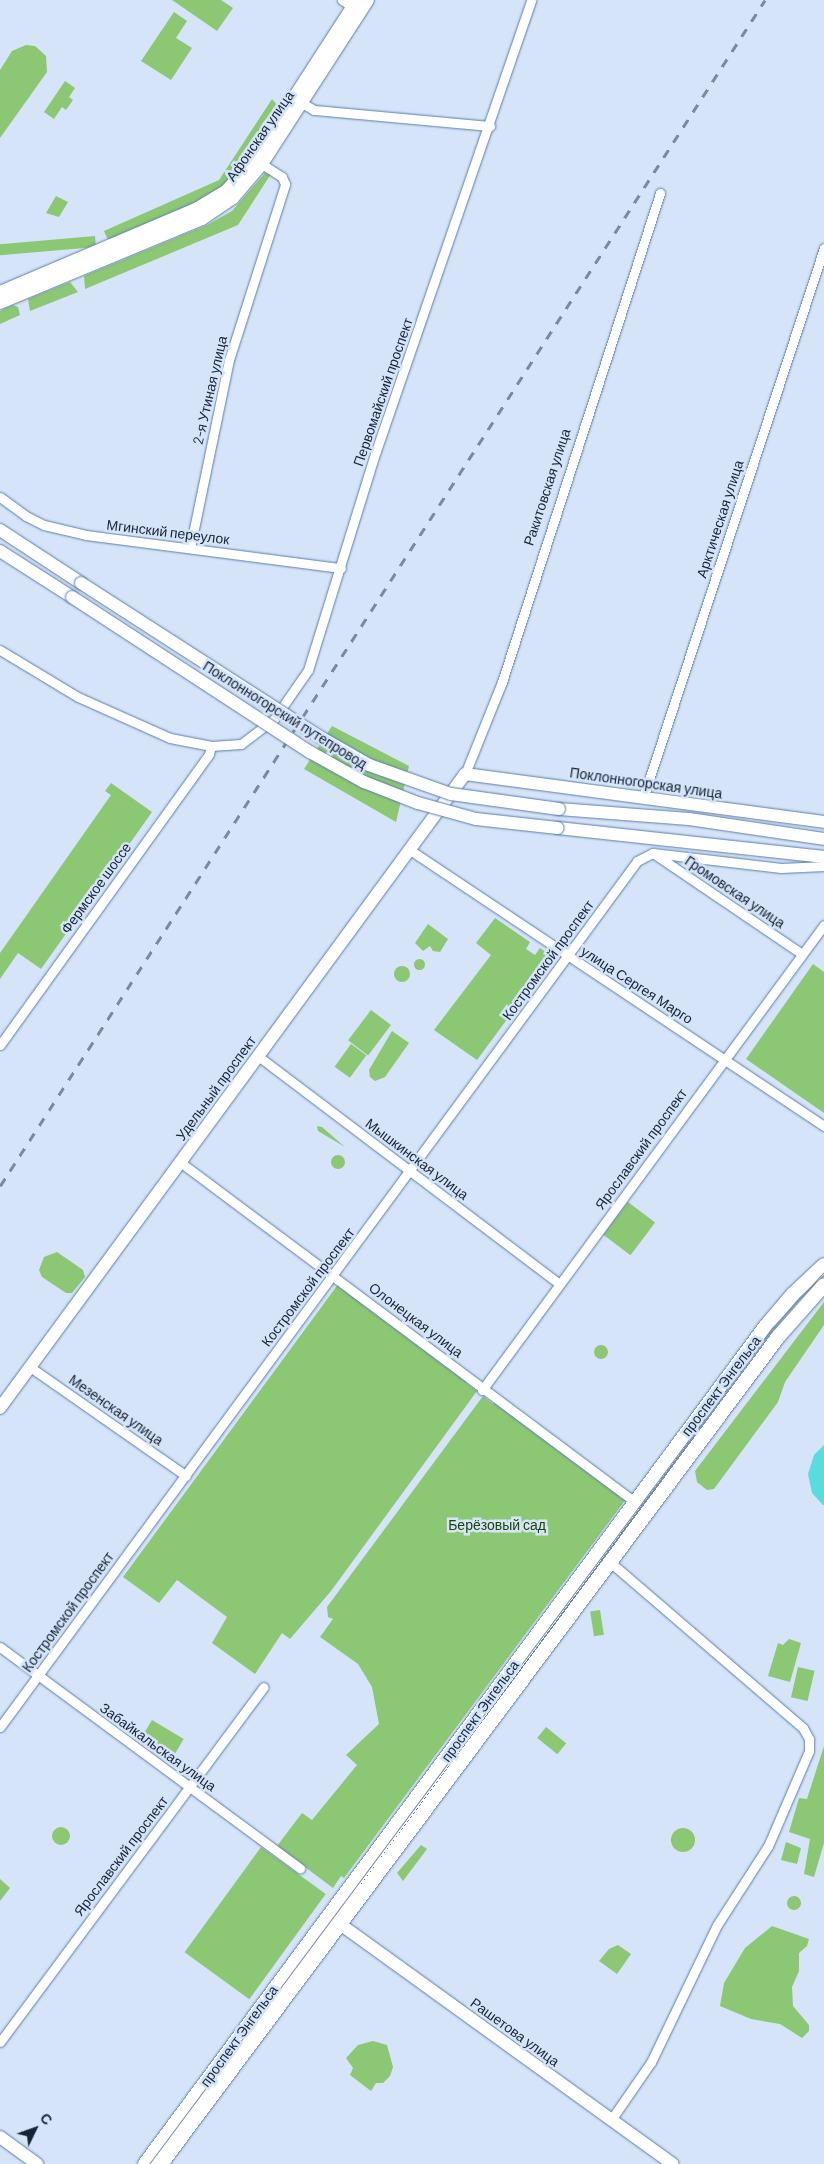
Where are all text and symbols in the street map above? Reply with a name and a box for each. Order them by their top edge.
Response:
street label: Афонская улица [223,88,297,184]
street label: Первомайский проспект [350,316,416,468]
street label: 2-я Утиная улица [189,334,231,446]
street label: Ракитовская улица [520,426,574,548]
street label: Арктическая улица [693,458,747,580]
street label: Мгинский переулок [106,516,230,548]
street label: Поклонногорский путепровод [200,657,370,773]
street label: Поклонногорская улица [569,764,723,802]
street label: Фермское шоссе [57,839,135,937]
street label: Громовская улица [682,852,788,932]
street label: Костромской проспект [499,897,597,1023]
street label: улица Сергея Марго [578,943,696,1027]
street label: Удельный проспект [172,1032,260,1144]
street label: Ярославский проспект [591,1085,691,1213]
street label: Мышкинская улица [362,1115,472,1203]
street label: Костромской проспект [258,1224,358,1350]
street label: Олонецкая улица [366,1279,466,1361]
street label: проспект Энгельса [678,1333,764,1439]
street label: Мезенская улица [66,1371,166,1449]
park label: Берёзовый сад [448,1517,546,1533]
street label: Костромской проспект [19,1549,117,1675]
street label: проспект Энгельса [438,1657,522,1765]
street label: Забайкальская улица [97,1699,219,1795]
street label: Ярославский проспект [70,1793,172,1919]
street label: проспект Энгельса [197,1982,281,2090]
street label: Рашетова улица [467,1994,563,2070]
north arrow [10,2104,60,2154]
text: С [37,2109,56,2128]

